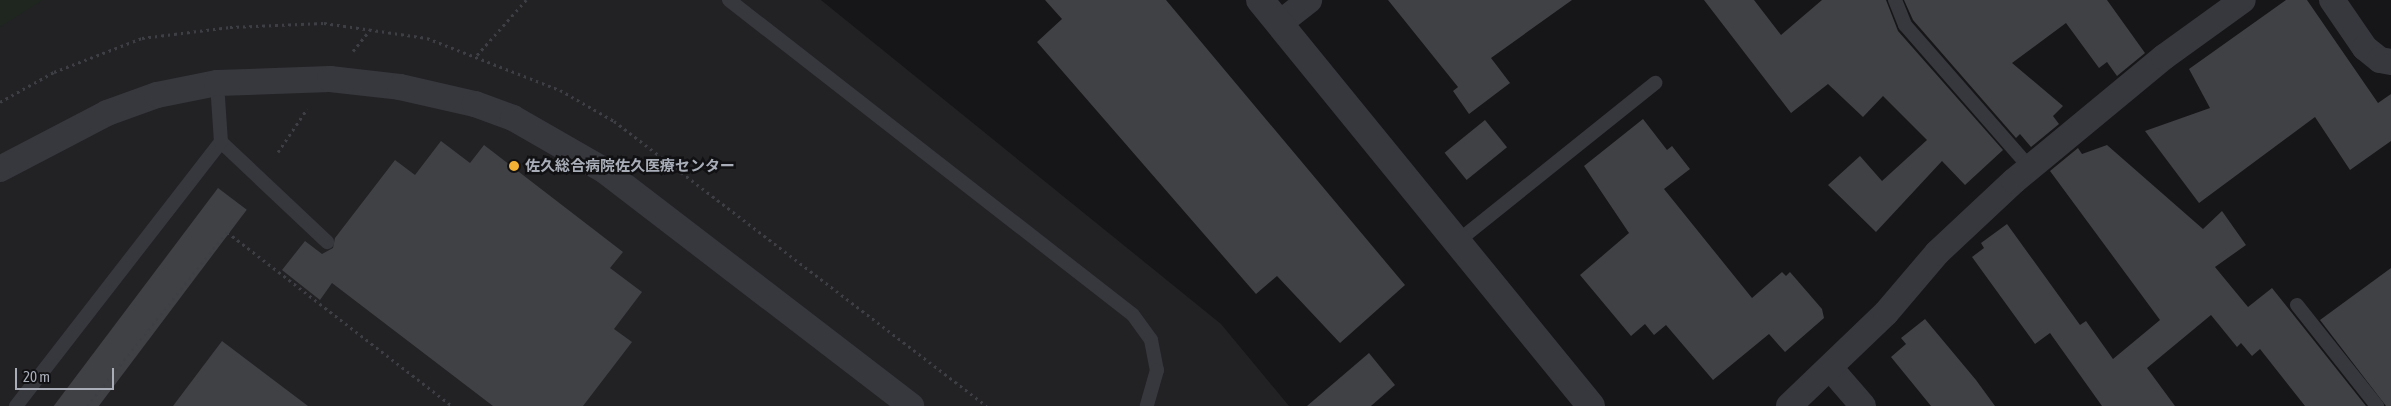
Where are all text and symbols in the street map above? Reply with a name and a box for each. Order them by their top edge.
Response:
place label: 佐久総合病院佐久医療センター [525,157,735,175]
marker: 佐久総合病院佐久医療センター [507,159,521,173]
scale bar [18,358,116,390]
text: 20 m [23,368,50,385]

